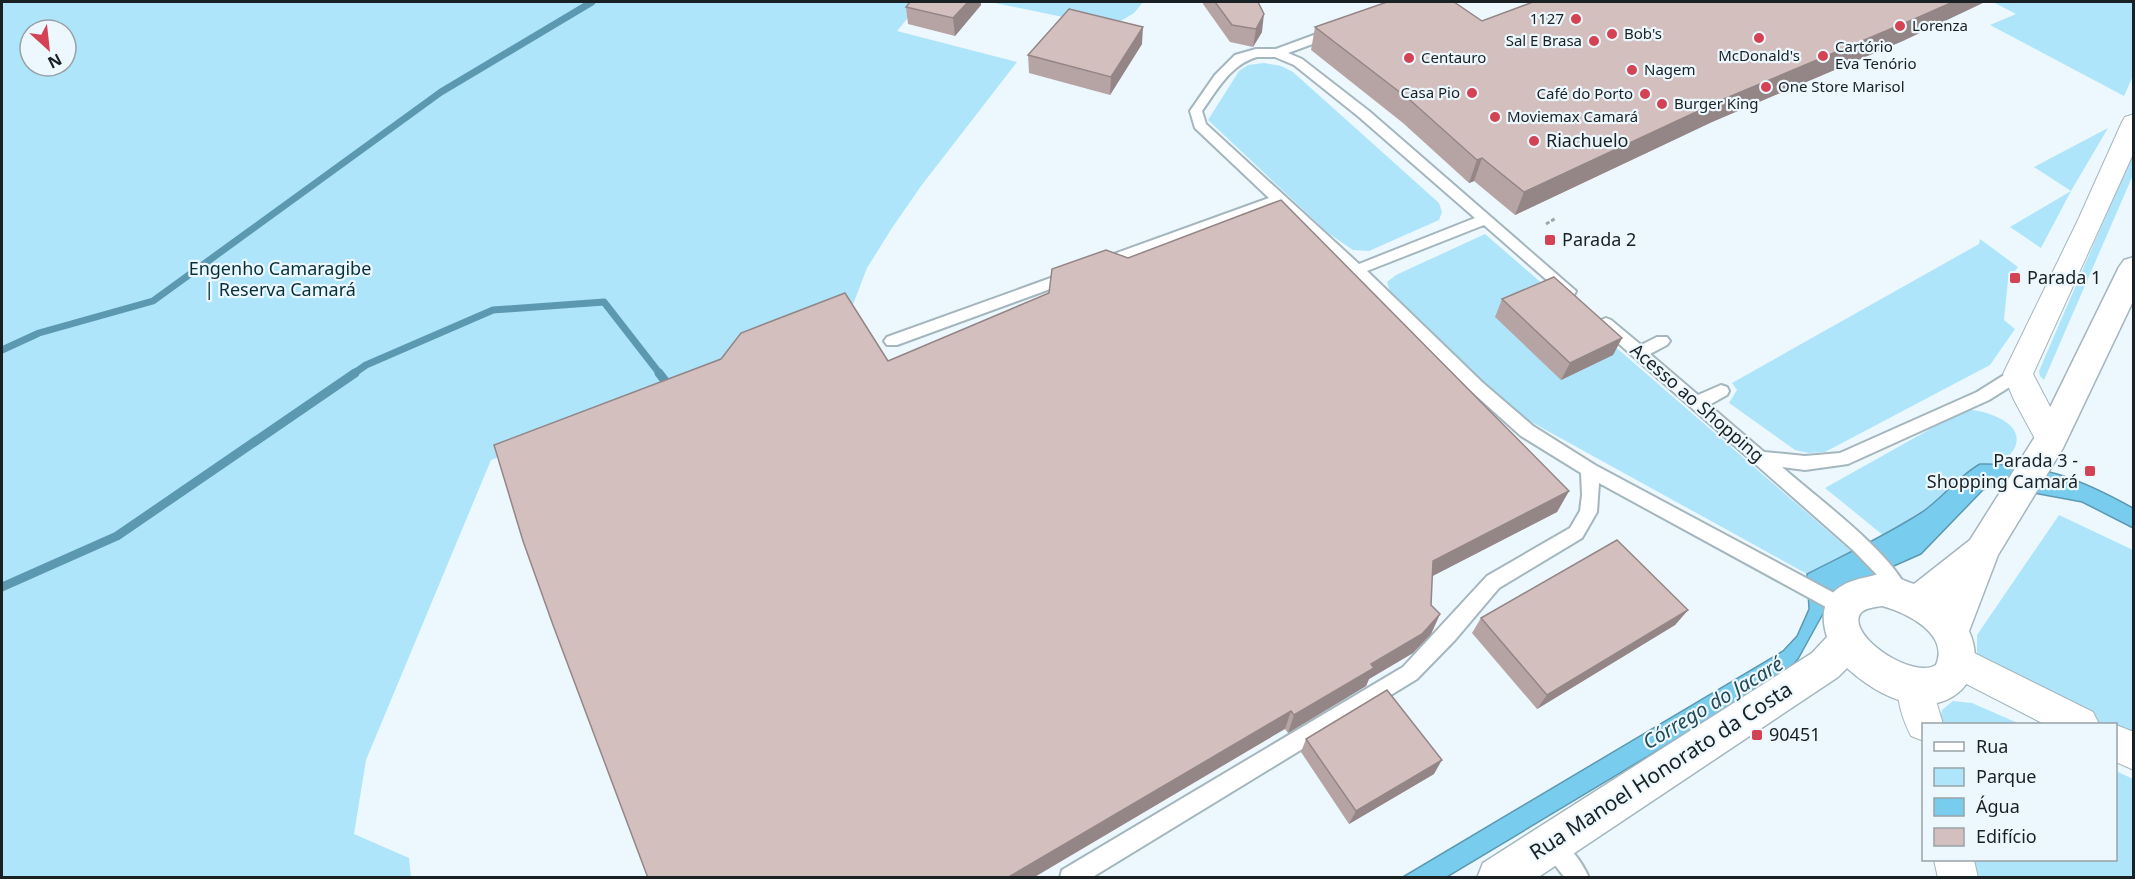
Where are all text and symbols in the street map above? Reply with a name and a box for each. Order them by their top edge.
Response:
place label: 1127 [1530,8,1564,28]
marker: 1127 [1569,12,1583,26]
place label: Lorenza [1912,15,1968,35]
north arrow [18,18,78,78]
marker: Lorenza [1893,19,1907,33]
place label: Bob's [1624,23,1662,43]
marker: Bob's [1605,27,1619,41]
place label: Sal E Brasa [1506,30,1582,50]
marker: McDonald's [1752,31,1766,45]
marker: Sal E Brasa [1587,34,1601,48]
place label: Cartório Eva Tenório [1835,36,1917,73]
place label: McDonald's [1718,45,1800,65]
place label: Centauro [1421,47,1486,67]
text: N [44,49,66,74]
marker: Cartório Eva Tenório [1816,49,1830,63]
marker: Centauro [1402,51,1416,65]
place label: Nagem [1644,59,1696,79]
marker: Nagem [1625,63,1639,77]
place label: One Store Marisol [1778,76,1905,96]
marker: One Store Marisol [1759,80,1773,94]
place label: Casa Pio [1401,82,1460,102]
place label: Café do Porto [1537,83,1633,103]
marker: Casa Pio [1465,86,1479,100]
marker: Café do Porto [1638,87,1652,101]
place label: Burger King [1674,93,1759,113]
marker: Burger King [1655,97,1669,111]
place label: Moviemax Camará [1507,106,1638,126]
marker: Moviemax Camará [1488,110,1502,124]
place label: Riachuelo [1546,128,1629,152]
marker: Riachuelo [1527,134,1541,148]
place label: Parada 2 [1562,227,1636,251]
marker: Parada 2 [1543,233,1557,247]
park label: Engenho Camaragibe | Reserva Camará [189,256,371,301]
place label: Parada 1 [2027,265,2101,289]
marker: Parada 1 [2008,271,2022,285]
street label: Acesso ao Shopping [1626,338,1770,467]
place label: Parada 3 - Shopping Camará [1927,448,2078,493]
marker: Parada 3 - Shopping Camará [2083,464,2097,478]
water label: Córrego do Jacaré [1637,650,1788,755]
street label: Rua Manoel Honorato da Costa [1524,675,1797,866]
place label: 90451 [1769,722,1820,746]
legend [1922,723,2117,861]
marker: 90451 [1750,728,1764,742]
text: Rua [1976,734,2008,758]
text: Parque [1976,764,2036,788]
text: Água [1976,794,2020,818]
text: Edifício [1976,824,2037,848]

